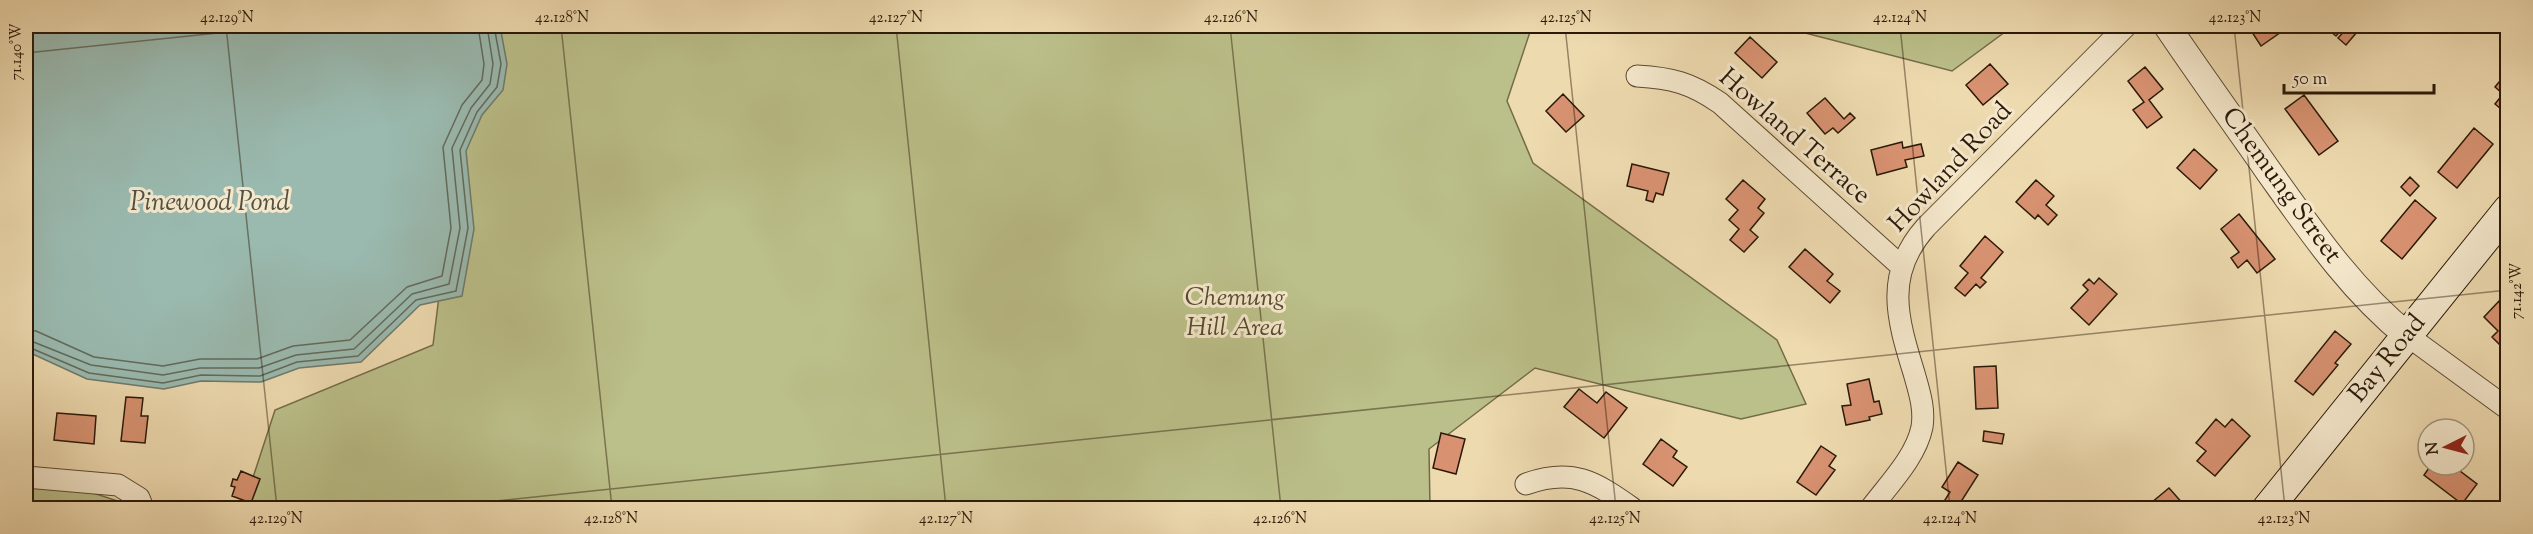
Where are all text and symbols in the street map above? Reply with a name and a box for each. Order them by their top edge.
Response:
text: 42.129°N [200,8,254,29]
text: 42.128°N [535,8,589,29]
text: 42.127°N [869,8,923,29]
text: 42.126°N [1204,8,1258,29]
text: 42.125°N [1540,8,1592,29]
text: 42.124°N [1873,8,1927,29]
text: 42.123°N [2209,8,2261,29]
text: 71.140°W [7,23,28,81]
scale bar [2284,57,2434,95]
street label: Howland Terrace [1710,60,1878,214]
text: 50 m [2292,67,2328,93]
street label: Howland Road [1881,94,2021,241]
street label: Chemung Street [2212,100,2350,272]
water label: Pinewood Pond [130,184,291,223]
text: 71.142°W [2507,262,2528,319]
park label: Chemung Hill Area [1185,280,1285,347]
street label: Bay Road [2341,306,2436,411]
north arrow [2416,417,2476,477]
text: N [2421,441,2446,456]
text: 42.129°N [249,509,303,530]
text: 42.128°N [584,509,638,530]
text: 42.127°N [919,509,973,530]
text: 42.126°N [1253,509,1307,530]
text: 42.125°N [1589,509,1641,530]
text: 42.124°N [1923,509,1977,530]
text: 42.123°N [2258,509,2310,530]

